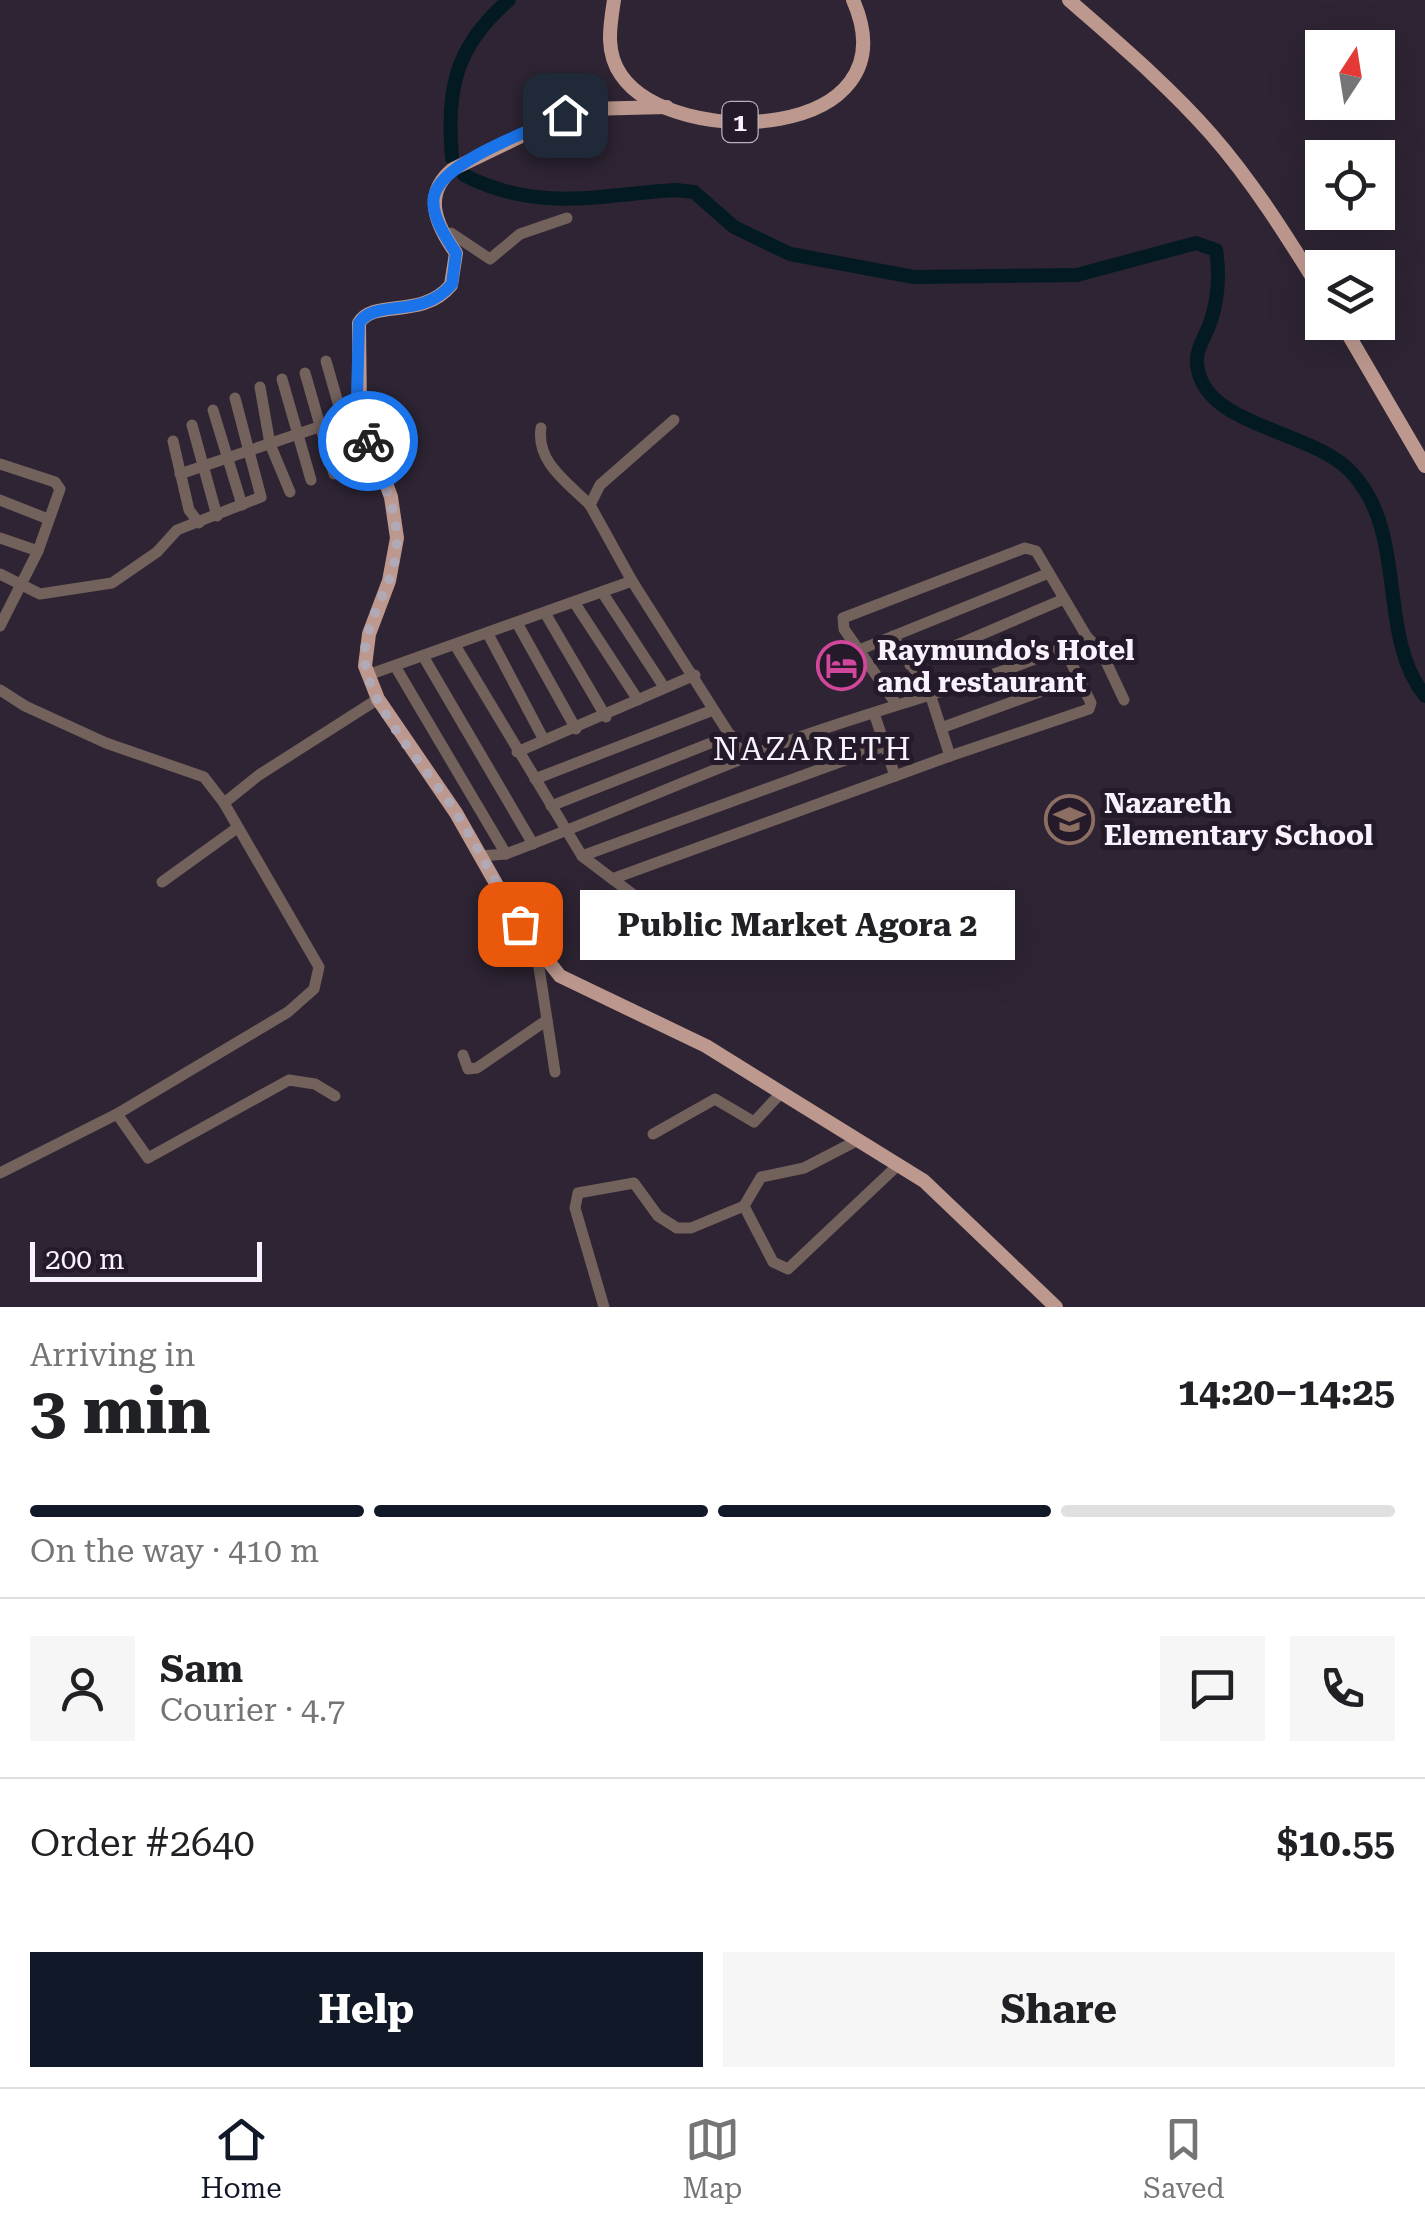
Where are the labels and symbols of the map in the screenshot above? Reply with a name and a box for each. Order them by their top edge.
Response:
north arrow [1305,30,1395,120]
pin [523,73,608,158]
road number: 1 [722,102,758,142]
courier [318,391,418,491]
place label: Raymundo's Hotel and restaurant [877,634,1134,699]
hotel icon: Raymundo's Hotel and restaurant [816,640,868,692]
district label: NAZARETH [713,730,913,768]
place label: Nazareth Elementary School [1104,787,1373,852]
school or university icon: Nazareth Elementary School [1043,793,1095,845]
pin [478,882,563,967]
callout: Public Market Agora 2 [580,889,1015,959]
scale bar [30,1237,262,1282]

